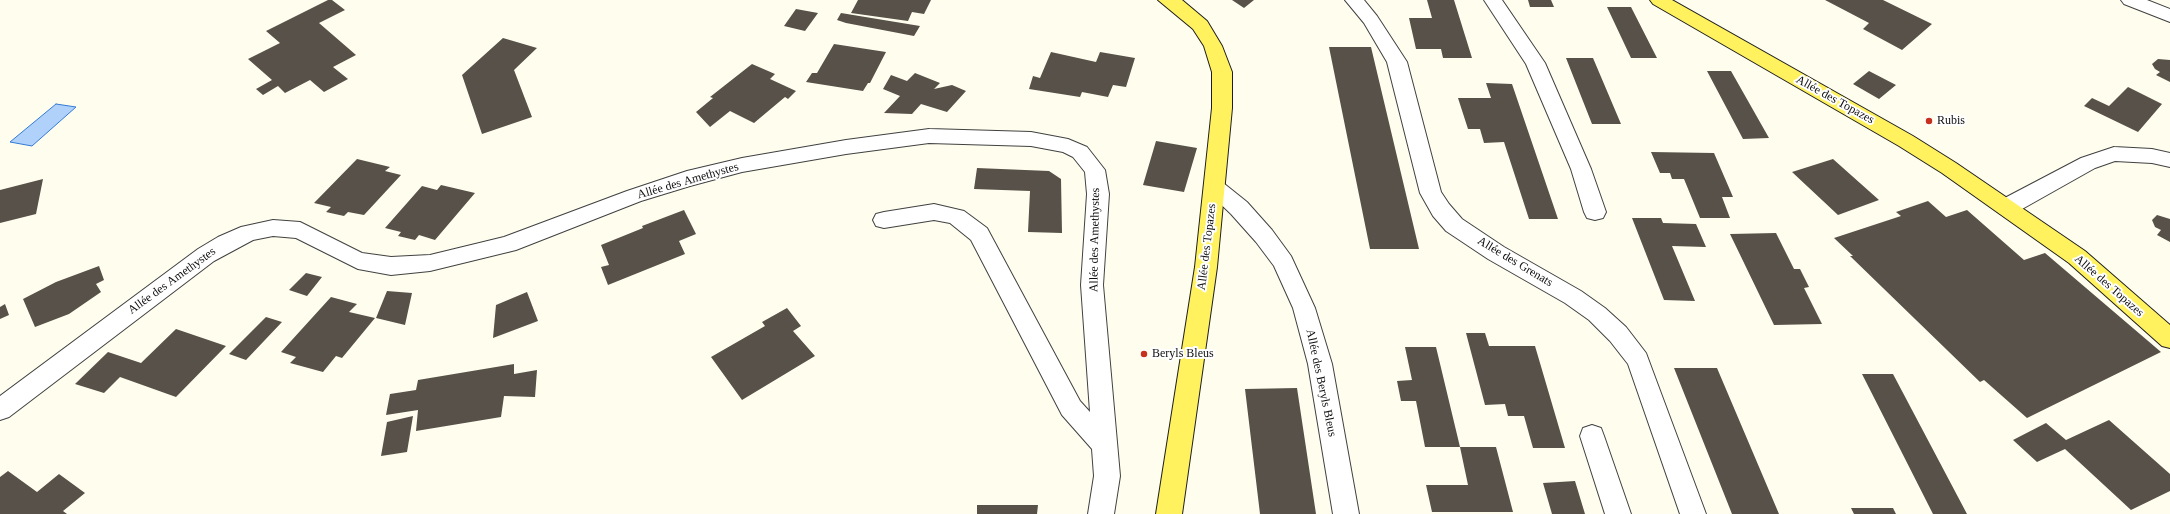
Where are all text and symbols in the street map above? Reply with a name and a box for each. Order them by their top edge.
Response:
street label: Allée des Topazes [1793,73,1877,127]
place label: Rubis [1937,114,1965,128]
marker: Rubis [1924,116,1934,126]
street label: Allée des Amethystes [636,160,740,202]
street label: Allée des Amethystes [1087,188,1103,292]
street label: Allée des Topazes [1195,203,1219,291]
street label: Allée des Grenats [1475,234,1555,290]
street label: Allée des Amethystes [125,244,219,318]
street label: Allée des Topazes [2071,252,2147,320]
street label: Allée des Beryls Bleus [1303,328,1339,438]
place label: Beryls Bleus [1152,347,1214,361]
marker: Beryls Bleus [1139,349,1149,359]

